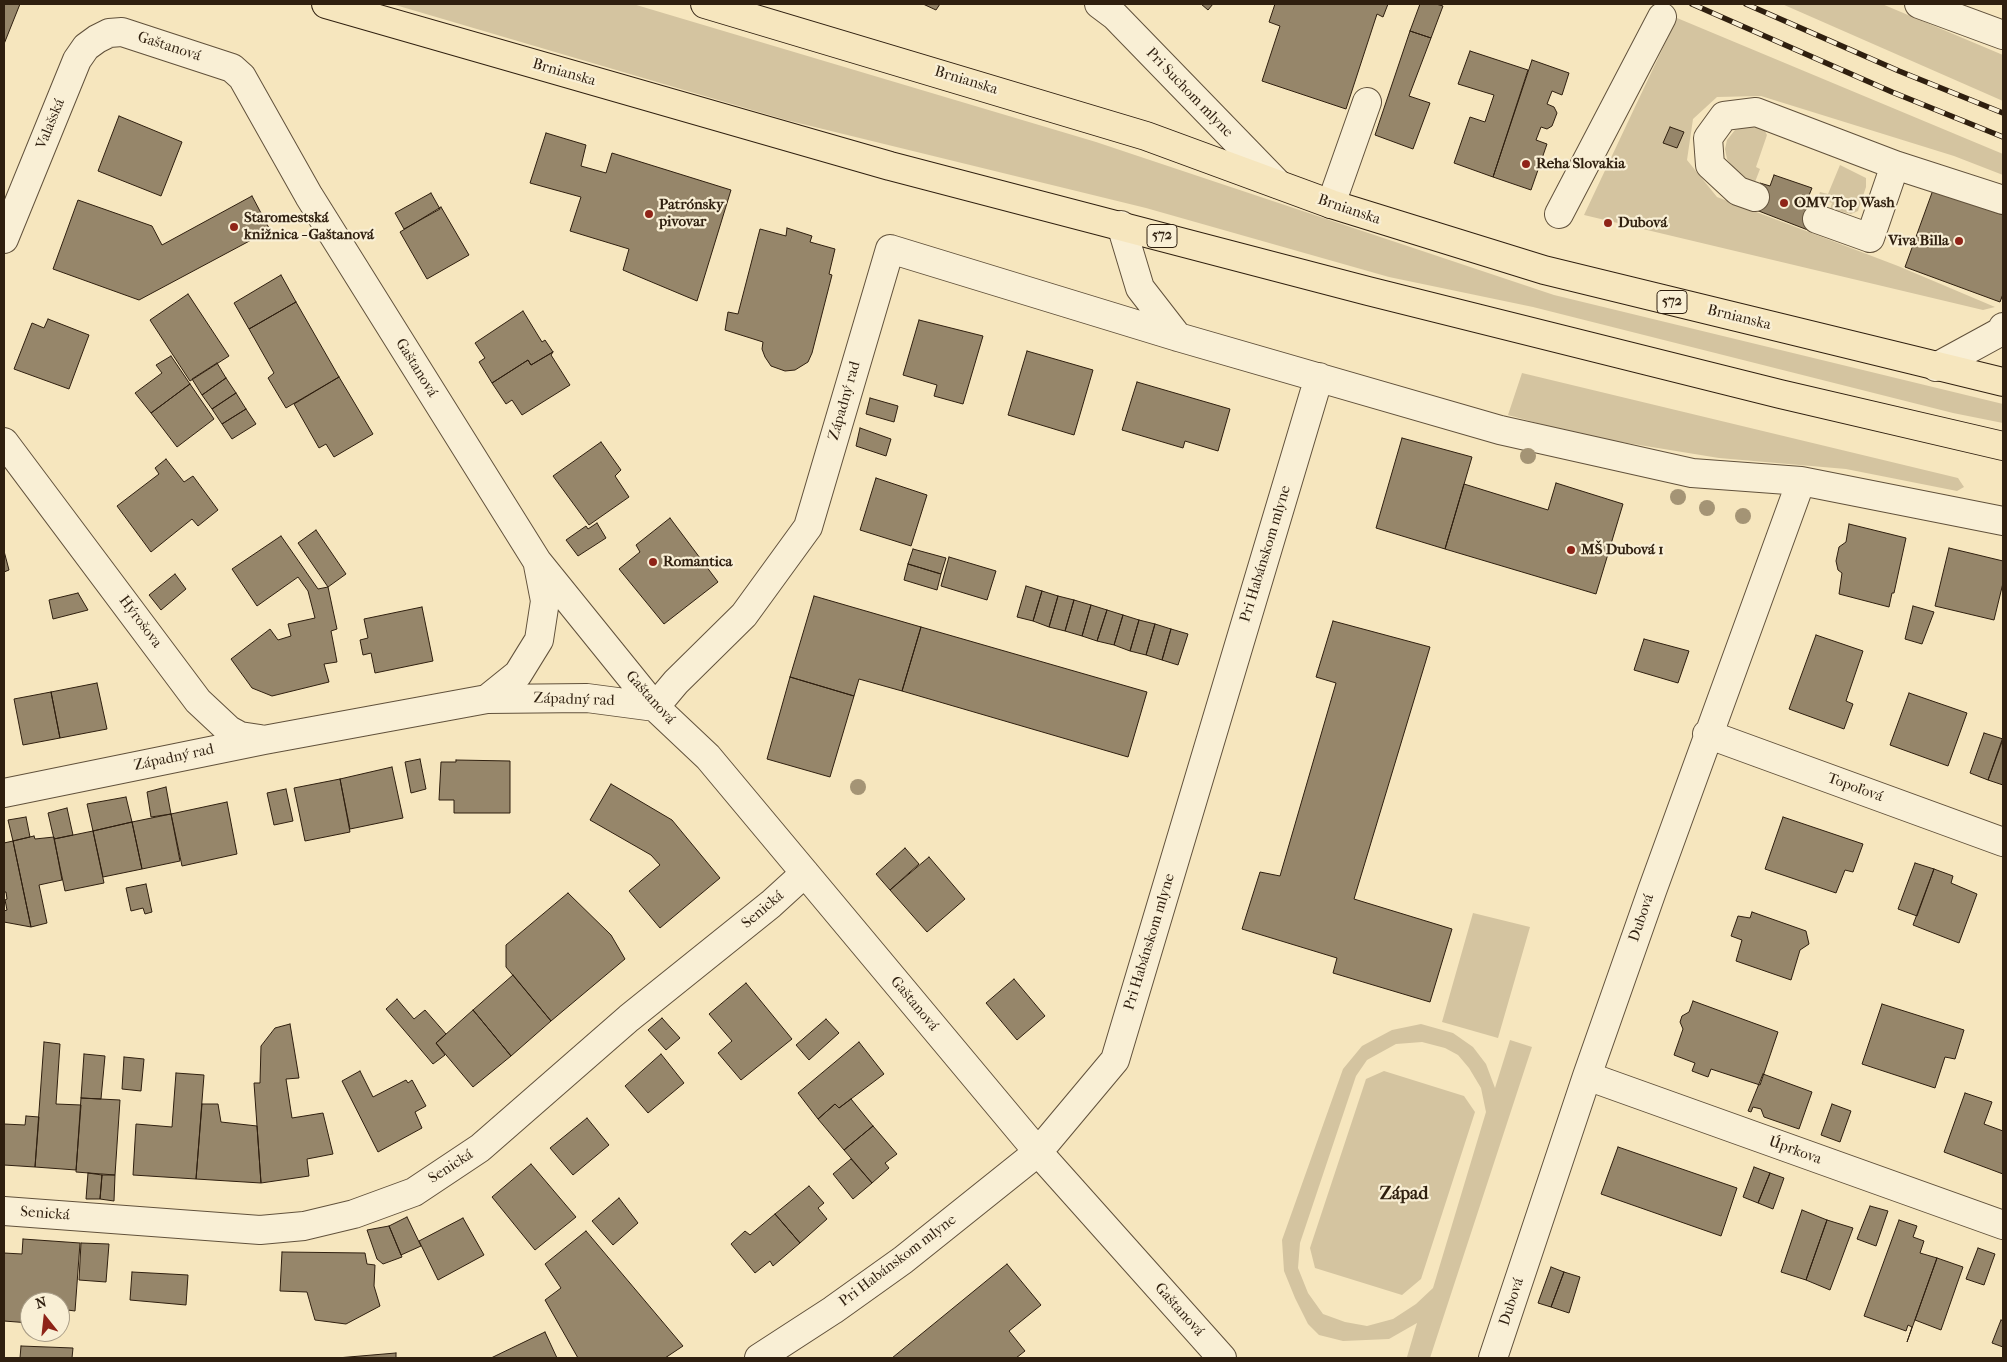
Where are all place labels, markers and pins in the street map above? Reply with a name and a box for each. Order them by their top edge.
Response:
place label: Reha Slovakia [1536,155,1625,173]
marker: Reha Slovakia [1520,158,1532,170]
place label: OMV Top Wash [1794,194,1895,212]
place label: Patrónsky pivovar [659,196,724,231]
marker: OMV Top Wash [1778,197,1790,209]
marker: Patrónsky pivovar [643,208,655,220]
place label: Staromestská knižnica - Gaštanová [244,209,374,244]
place label: Dubová [1618,214,1667,232]
marker: Dubová [1602,217,1614,229]
marker: Staromestská knižnica - Gaštanová [228,221,240,233]
place label: Viva Billa [1888,232,1949,250]
marker: Viva Billa [1953,235,1965,247]
place label: MŠ Dubová 1 [1581,541,1664,559]
marker: MŠ Dubová 1 [1565,544,1577,556]
place label: Romantica [663,553,732,571]
marker: Romantica [647,556,659,568]

